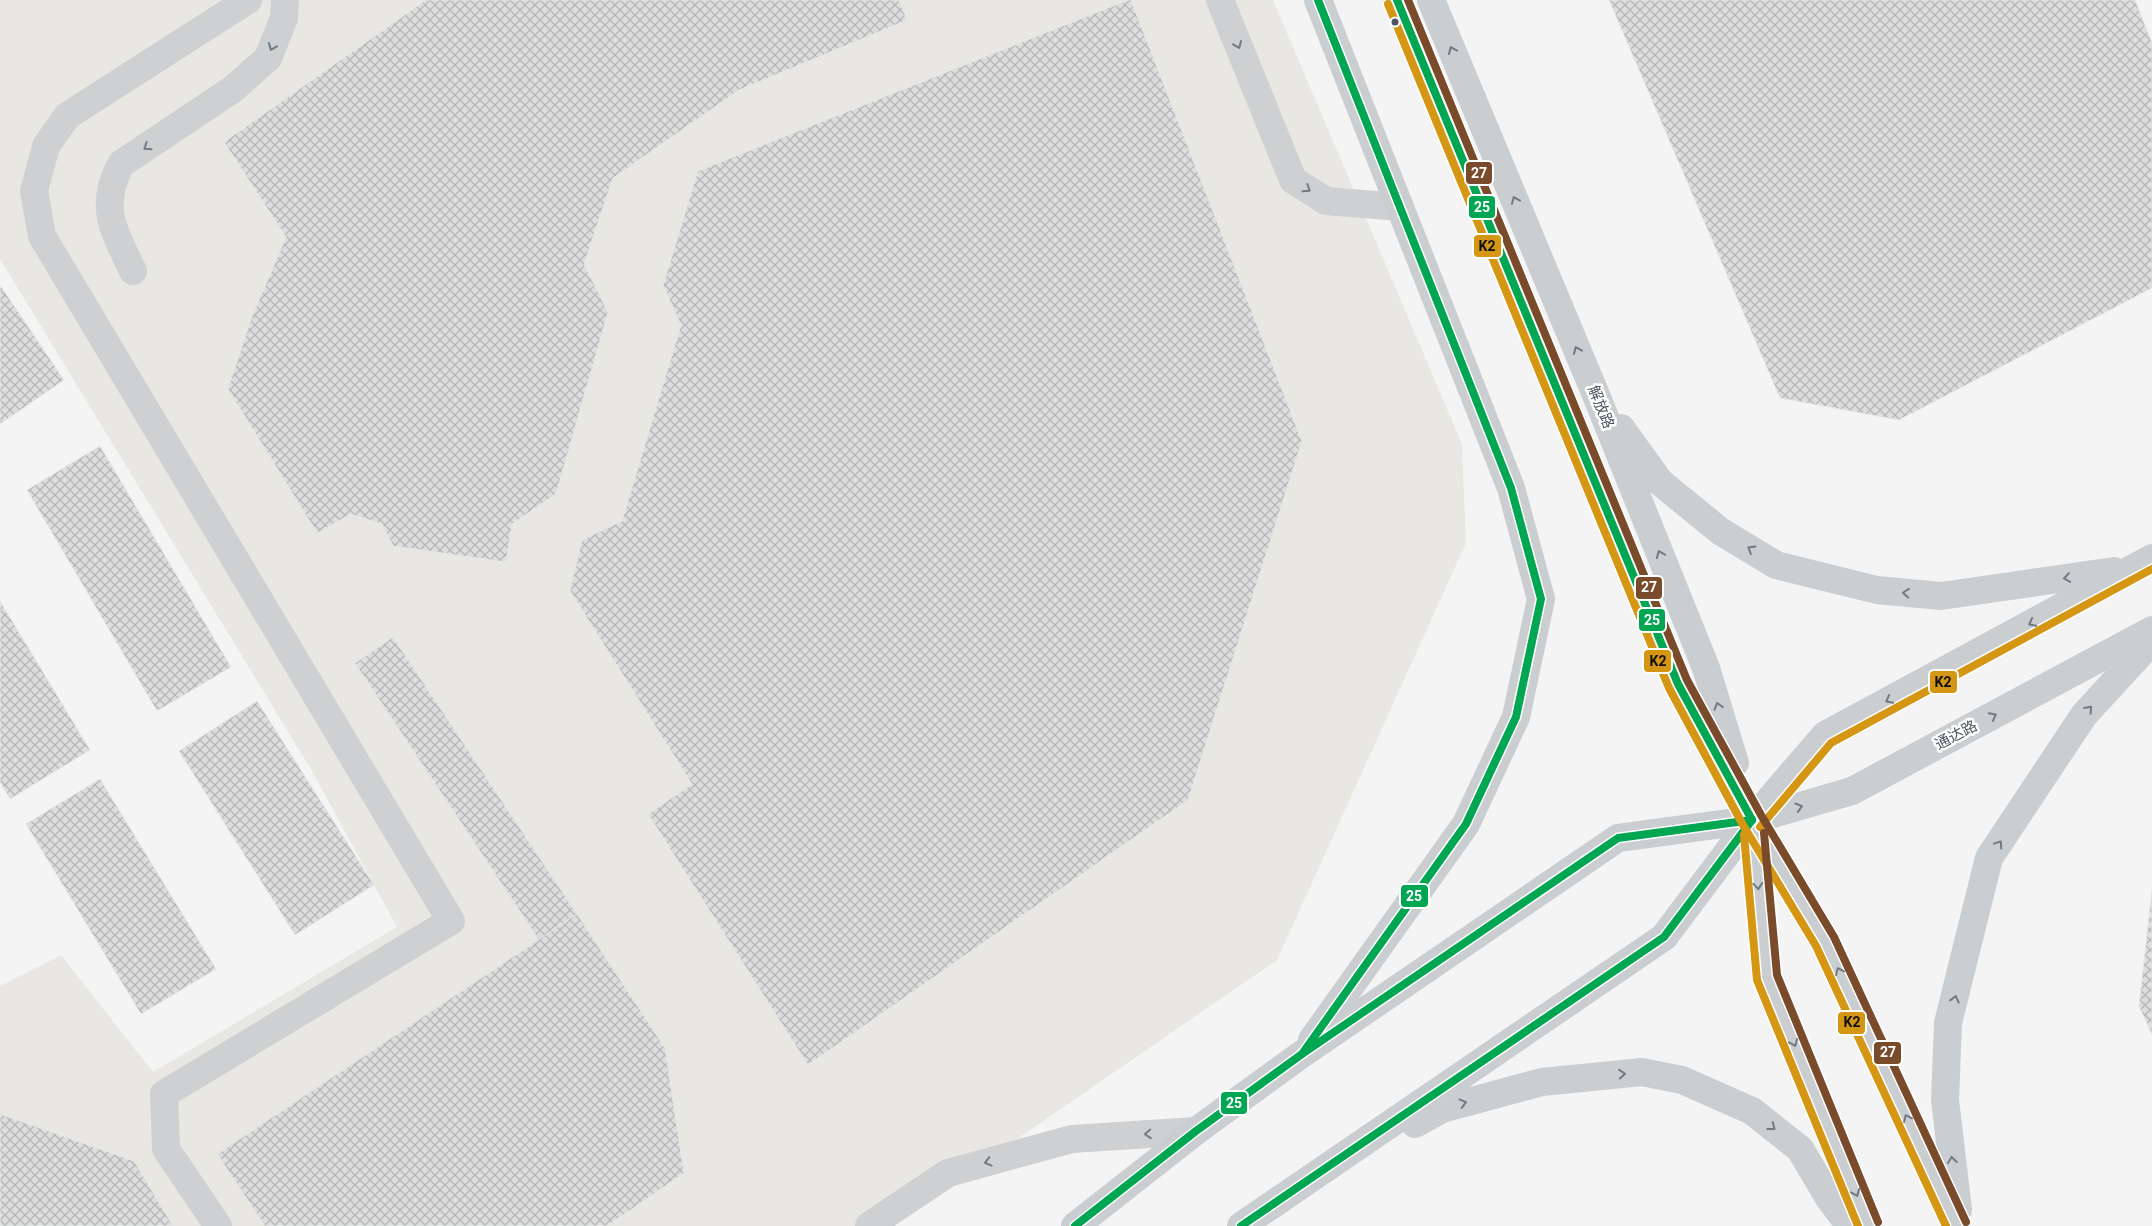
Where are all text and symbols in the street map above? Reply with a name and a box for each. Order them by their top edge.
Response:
unlabelled marker [1390,17,1400,27]
one-way arrow [1232,40,1243,49]
one-way arrow [268,42,278,50]
one-way arrow [1448,46,1459,55]
one-way arrow [143,141,152,150]
line badge: 27 [1465,161,1493,185]
text: 27 [1471,165,1487,181]
one-way arrow [1302,183,1311,192]
line badge: 25 [1468,195,1496,219]
one-way arrow [1510,196,1521,205]
text: 25 [1474,199,1490,215]
line badge: K2 [1473,234,1502,258]
text: K2 [1479,238,1495,254]
one-way arrow [1573,346,1584,355]
street label: 解放路 [1584,383,1618,431]
one-way arrow [1747,546,1756,556]
one-way arrow [1656,550,1667,559]
one-way arrow [2062,572,2070,583]
line badge: 27 [1635,576,1663,600]
text: 27 [1641,579,1657,595]
one-way arrow [1901,588,1909,599]
line badge: 25 [1638,608,1666,632]
text: 25 [1644,612,1660,628]
one-way arrow [2029,617,2038,627]
line badge: K2 [1643,649,1672,673]
text: K2 [1650,653,1666,669]
line badge: K2 [1929,670,1958,694]
text: K2 [1935,674,1951,690]
one-way arrow [1886,694,1895,704]
one-way arrow [1713,703,1723,711]
one-way arrow [2084,705,2093,714]
one-way arrow [1987,712,1996,722]
street label: 通达路 [1932,716,1980,754]
one-way arrow [1794,802,1803,812]
one-way arrow [1993,840,2002,849]
one-way arrow [1753,882,1764,890]
line badge: 25 [1400,884,1429,908]
text: 25 [1406,888,1422,904]
one-way arrow [1834,967,1845,976]
one-way arrow [1949,996,1959,1004]
line badge: K2 [1837,1011,1866,1035]
text: K2 [1844,1014,1860,1030]
one-way arrow [1788,1038,1798,1047]
line badge: 27 [1873,1041,1902,1065]
text: 27 [1880,1044,1896,1060]
one-way arrow [1618,1069,1626,1080]
line badge: 25 [1220,1091,1248,1115]
text: 25 [1226,1095,1242,1111]
one-way arrow [1458,1099,1466,1109]
one-way arrow [1903,1114,1913,1123]
one-way arrow [1766,1121,1775,1129]
one-way arrow [1143,1129,1151,1140]
one-way arrow [984,1156,993,1167]
one-way arrow [1947,1156,1958,1164]
one-way arrow [1849,1188,1860,1197]

